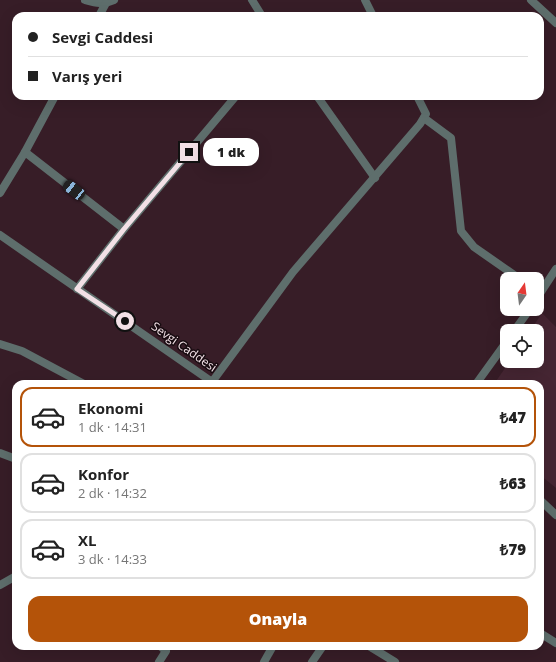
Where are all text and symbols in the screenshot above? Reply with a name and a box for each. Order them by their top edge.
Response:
text: Sevgi Caddesi [52,27,153,47]
text: Varış yeri [52,66,122,86]
callout: 1 dk [203,138,259,166]
route end [180,143,198,161]
text: 1 dk [217,143,245,161]
car [61,178,87,202]
north arrow [500,272,544,316]
map controls [500,272,544,368]
route start [116,312,134,330]
street label: Sevgi Caddesi [148,318,220,375]
button: locate [500,324,544,368]
text: Ekonomi [78,398,143,418]
icon: car [30,399,66,435]
text: ₺47 [500,407,526,427]
text: 1 dk · 14:31 [78,418,147,436]
text: Konfor [78,464,129,484]
icon: car [30,465,66,501]
text: ₺63 [500,473,526,493]
text: 2 dk · 14:32 [78,484,147,502]
text: XL [78,530,96,550]
icon: car [30,531,66,567]
text: ₺79 [500,539,526,559]
text: 3 dk · 14:33 [78,550,147,568]
button: Onayla [28,596,528,642]

